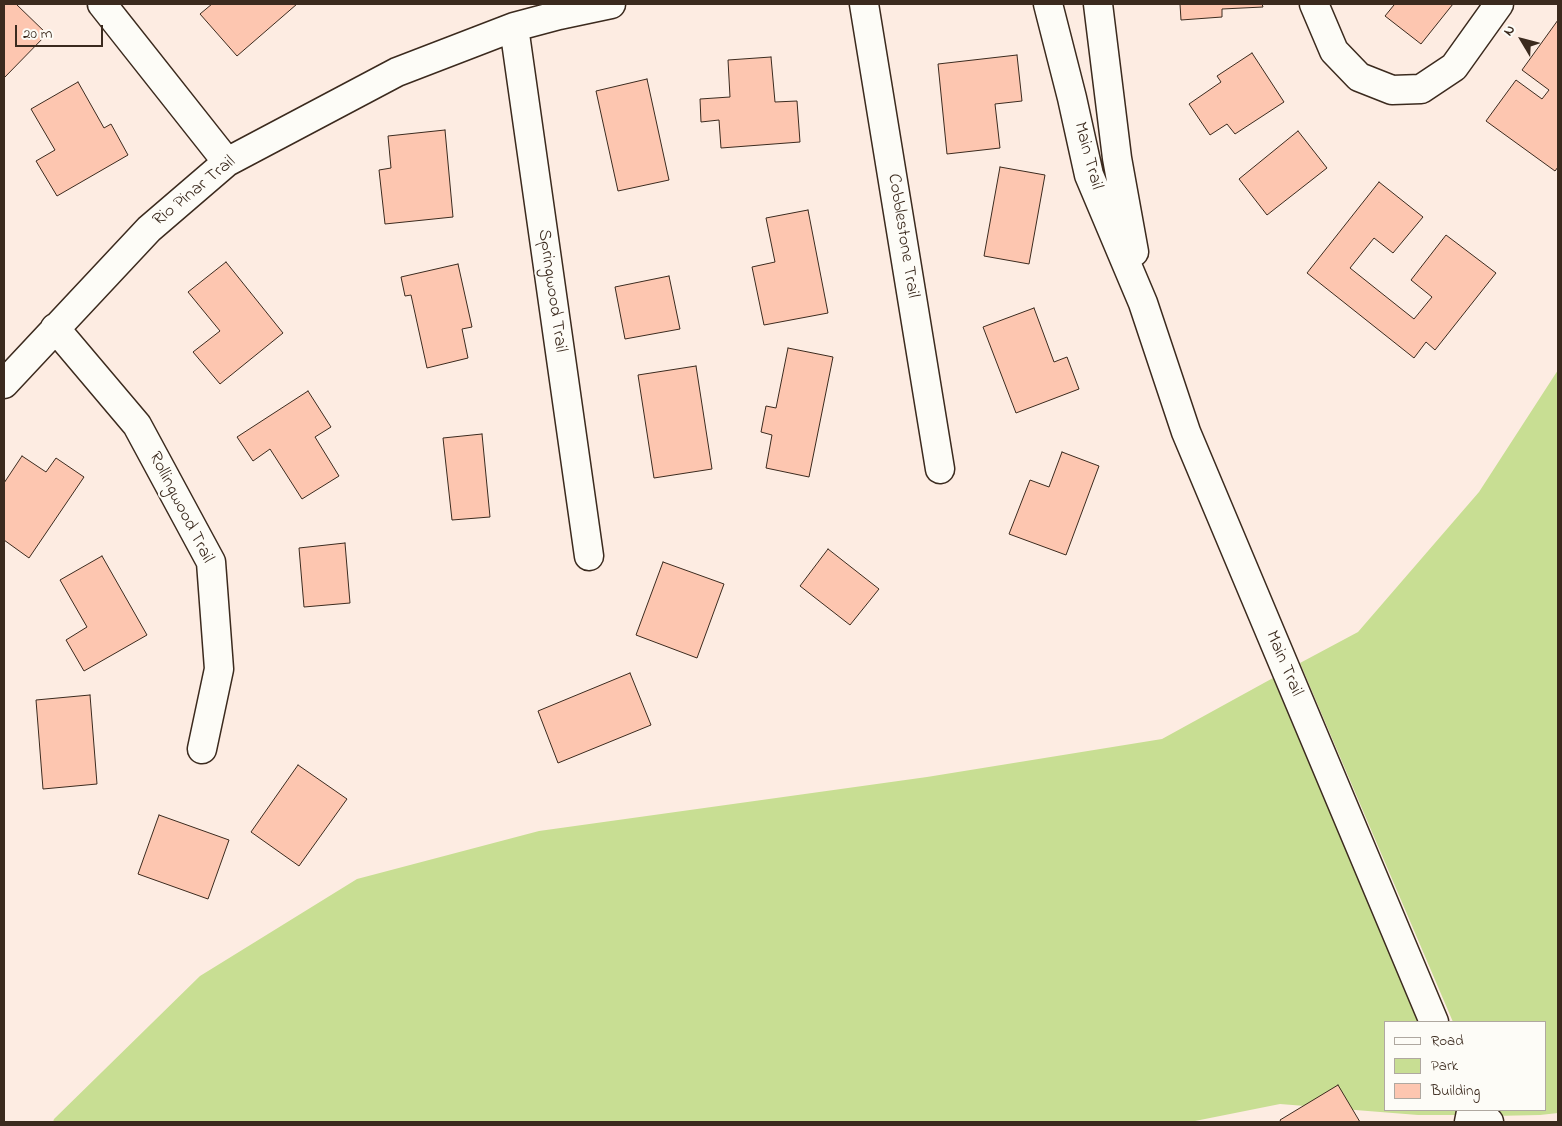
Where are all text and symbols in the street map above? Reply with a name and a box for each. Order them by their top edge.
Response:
scale bar [18,15,105,47]
north arrow [1497,15,1547,65]
text: N [1498,21,1521,41]
text: 20 m [23,23,52,45]
street label: Main Trail [1068,120,1106,192]
street label: Rio Pinar Trail [149,152,241,232]
street label: Cobblestone Trail [882,172,922,300]
street label: Springwood Trail [532,228,570,354]
street label: Rollingwood Trail [143,449,217,567]
street label: Main Trail [1260,628,1306,700]
legend [1384,1021,1547,1111]
text: Road [1431,1030,1464,1052]
text: Park [1431,1055,1458,1077]
text: Building [1431,1080,1480,1102]

